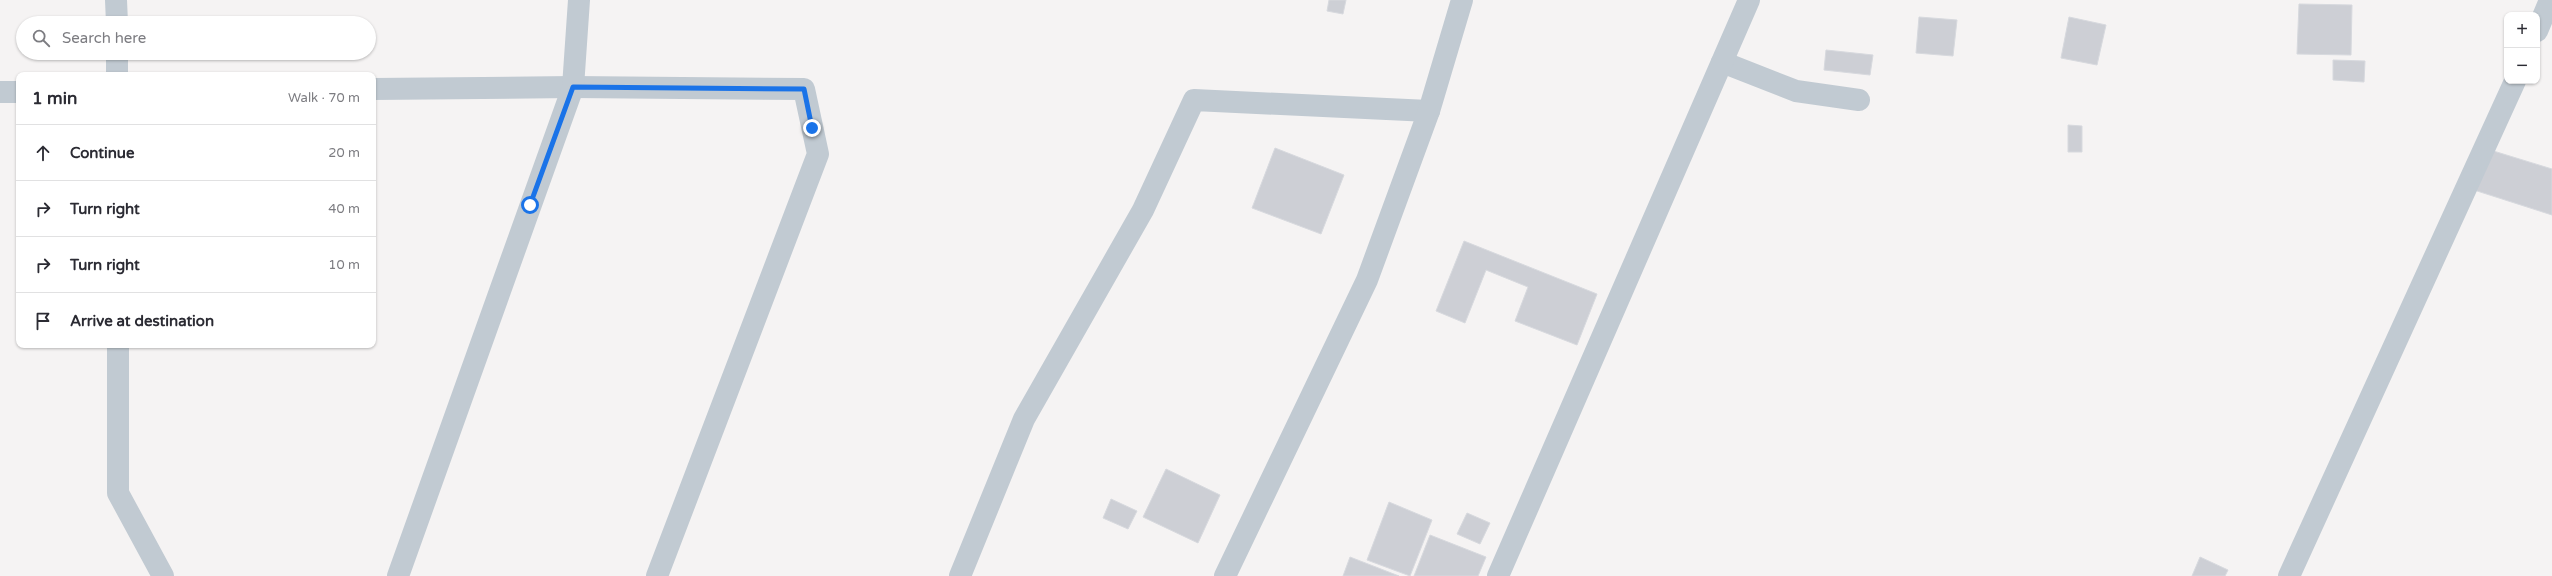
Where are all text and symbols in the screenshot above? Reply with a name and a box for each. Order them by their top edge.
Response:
map controls [2504,12,2540,84]
button: + [2504,12,2540,48]
search box [16,16,376,60]
icon: search [30,27,52,49]
text: Search here [62,29,146,47]
button: − [2504,48,2540,84]
text: 1 min [32,88,77,109]
text: Walk · 70 m [288,90,360,106]
route end [803,119,821,137]
icon: ahead [32,142,54,164]
text: Continue [70,144,134,162]
text: 20 m [328,145,360,161]
route start [521,196,539,214]
icon: right [32,198,54,220]
text: Turn right [70,200,140,218]
text: 40 m [328,201,360,217]
icon: right [32,254,54,276]
text: Turn right [70,256,140,274]
text: 10 m [328,257,360,273]
icon: arrive [32,310,54,332]
text: Arrive at destination [70,312,214,330]

